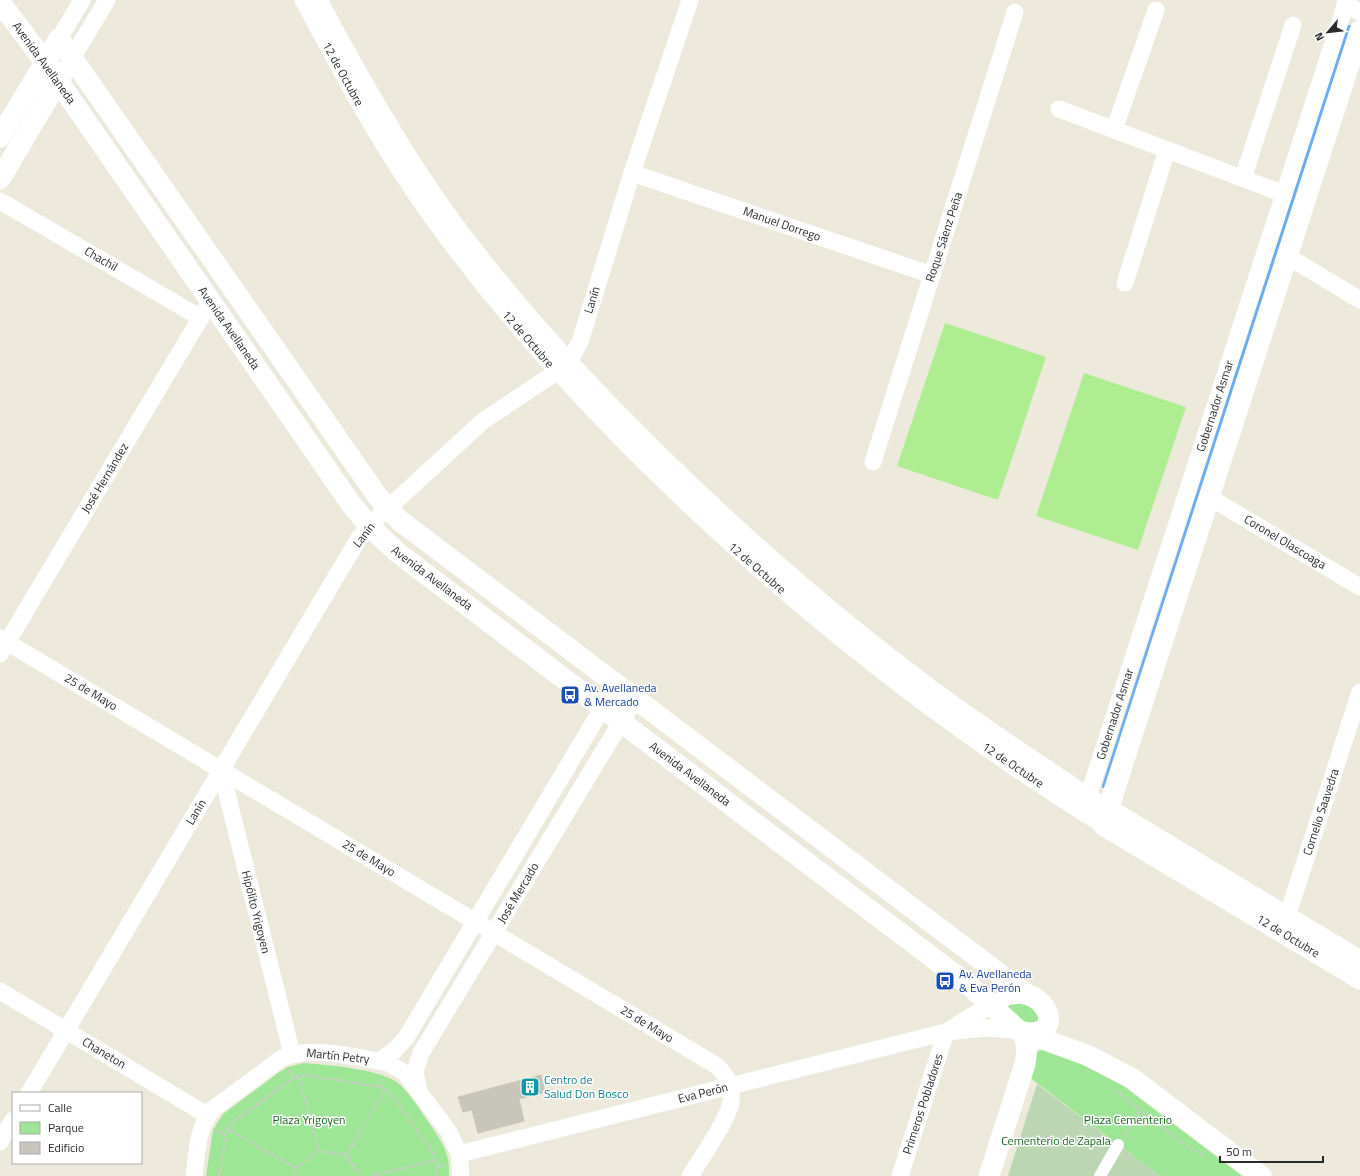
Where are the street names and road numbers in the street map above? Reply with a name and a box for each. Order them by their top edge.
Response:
street label: Avenida Avellaneda [8,18,81,108]
street label: 12 de Octubre [318,38,369,110]
street label: Roque Sáenz Peña [920,189,967,284]
street label: Manuel Dorrego [741,201,824,246]
street label: Chachil [81,241,122,276]
street label: Avenida Avellaneda [194,282,265,373]
street label: Lanín [578,284,605,316]
street label: 12 de Octubre [498,306,559,372]
street label: Gobernador Asmar [1191,358,1238,454]
street label: José Hernández [76,439,133,517]
street label: Coronel Olascoaga [1240,509,1330,574]
street label: Lanín [348,518,379,551]
street label: 12 de Octubre [724,537,790,598]
street label: Avenida Avellaneda [388,541,477,615]
street label: Gobernador Asmar [1091,666,1138,762]
street label: 25 de Mayo [61,668,122,715]
street label: Avenida Avellaneda [646,737,735,811]
street label: 12 de Octubre [978,737,1048,792]
street label: Cornelio Saavedra [1298,766,1344,858]
street label: Lanín [180,795,211,828]
street label: 25 de Mayo [339,834,400,881]
street label: José Mercado [492,859,543,927]
street label: Hipólito Yrigoyen [237,868,276,955]
street label: 12 de Octubre [1253,909,1324,962]
street label: 25 de Mayo [617,1000,678,1047]
street label: Chaneton [79,1032,130,1073]
street label: Martín Petry [306,1043,371,1068]
street label: Primeros Pobladores [897,1050,948,1157]
street label: Eva Perón [676,1077,730,1108]

